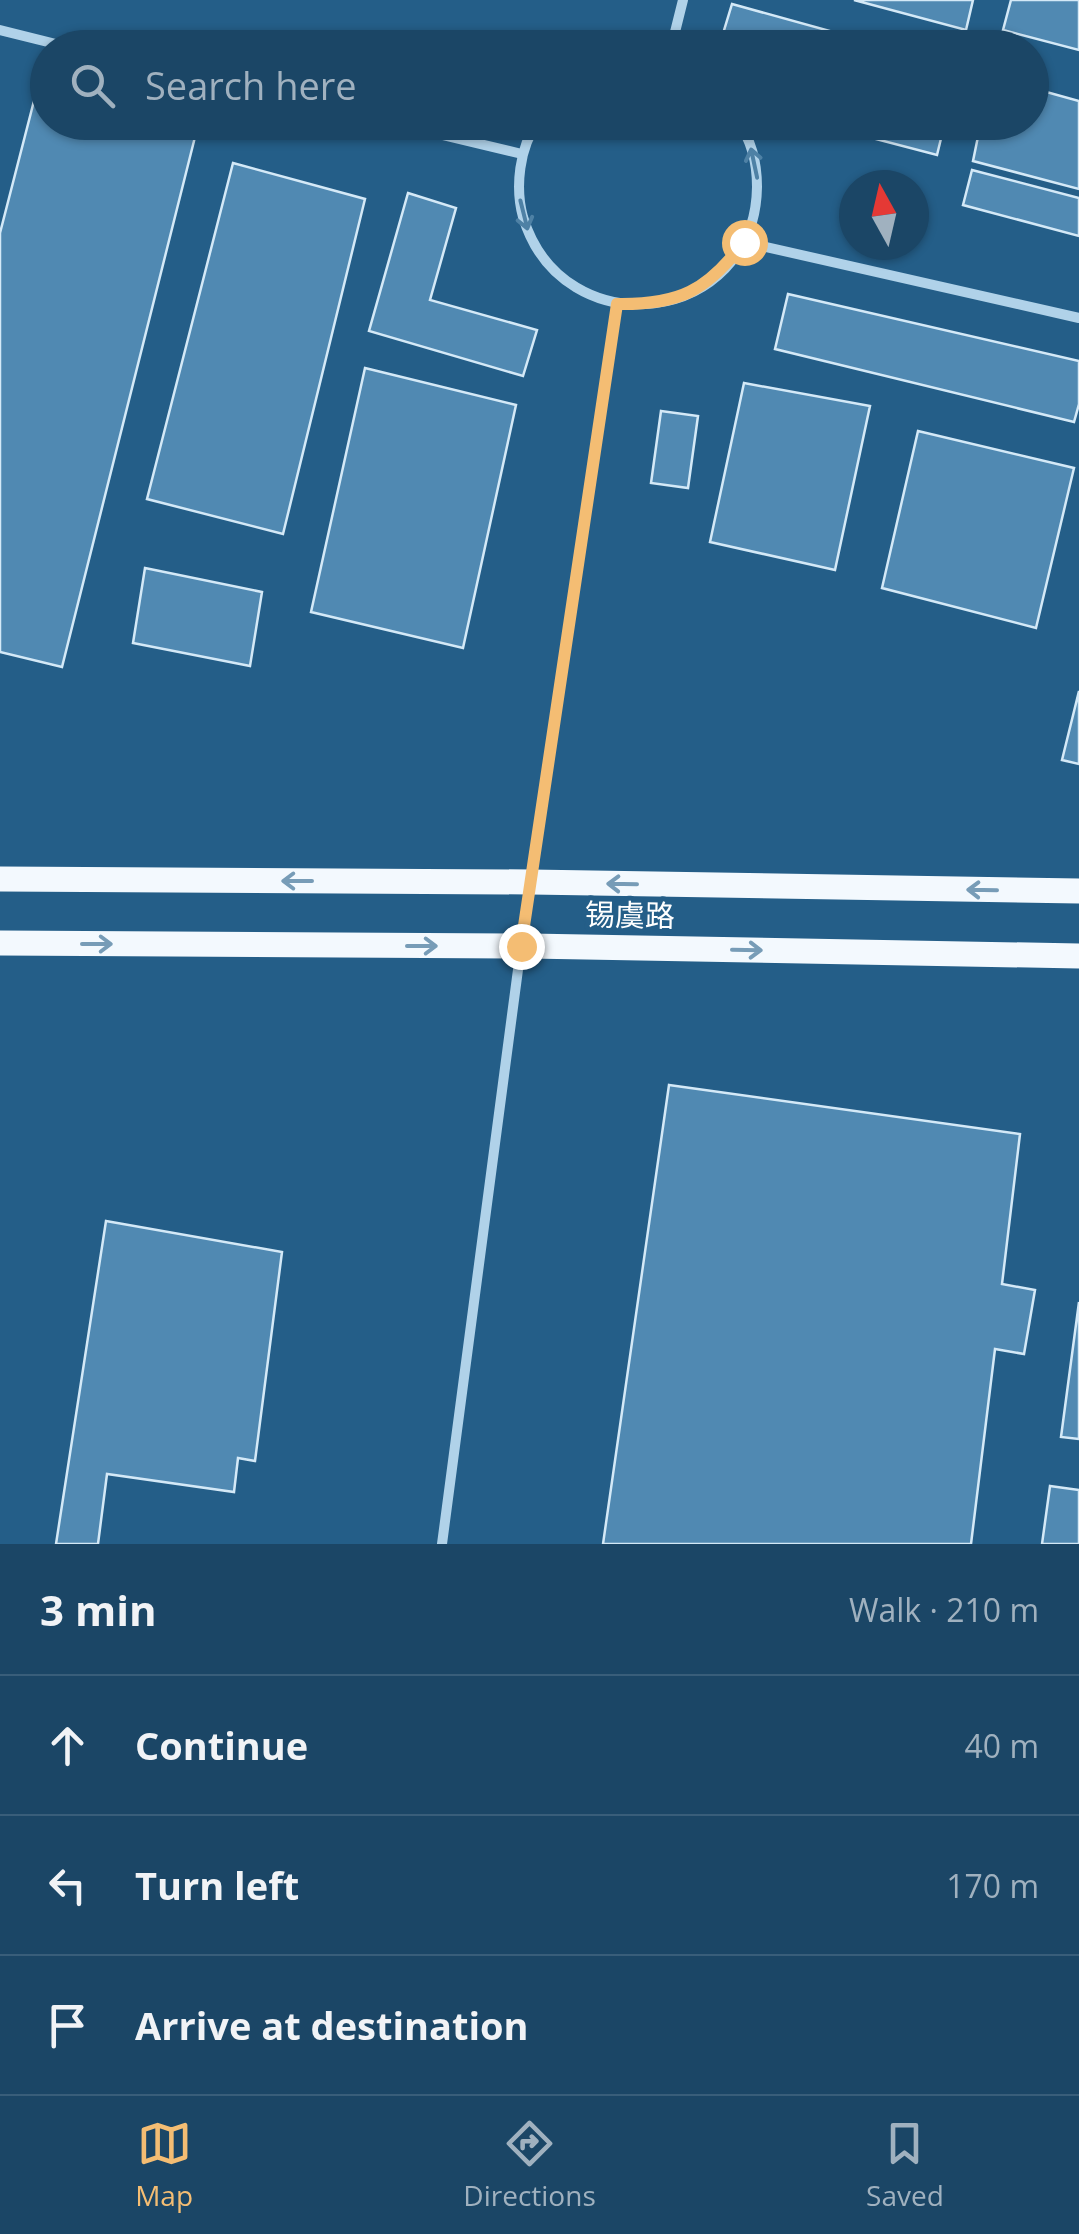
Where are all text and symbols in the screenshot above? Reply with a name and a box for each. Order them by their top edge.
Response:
search box [30,30,1049,140]
icon: search [65,58,120,113]
text: Search here [145,59,357,111]
one-way arrow [743,148,762,180]
north arrow [839,170,929,260]
one-way arrow [515,199,534,231]
route start [722,220,768,266]
one-way arrow [281,871,313,890]
one-way arrow [606,874,638,893]
one-way arrow [966,880,998,899]
street label: 锡虞路 [585,893,675,936]
route end [499,924,545,970]
one-way arrow [80,934,113,954]
one-way arrow [406,936,438,956]
one-way arrow [730,940,763,960]
text: 3 min [40,1581,157,1638]
text: Walk · 210 m [849,1588,1039,1631]
icon: ahead [40,1718,95,1773]
text: Continue [135,1719,308,1771]
text: 40 m [964,1724,1039,1767]
icon: left [40,1858,95,1913]
text: Turn left [135,1859,299,1911]
text: 170 m [946,1864,1039,1907]
icon: arrive [40,1998,95,2053]
text: Arrive at destination [135,1999,529,2051]
tab: Map [135,2116,193,2214]
tab: Directions [463,2116,596,2214]
tab: Saved [866,2116,944,2214]

